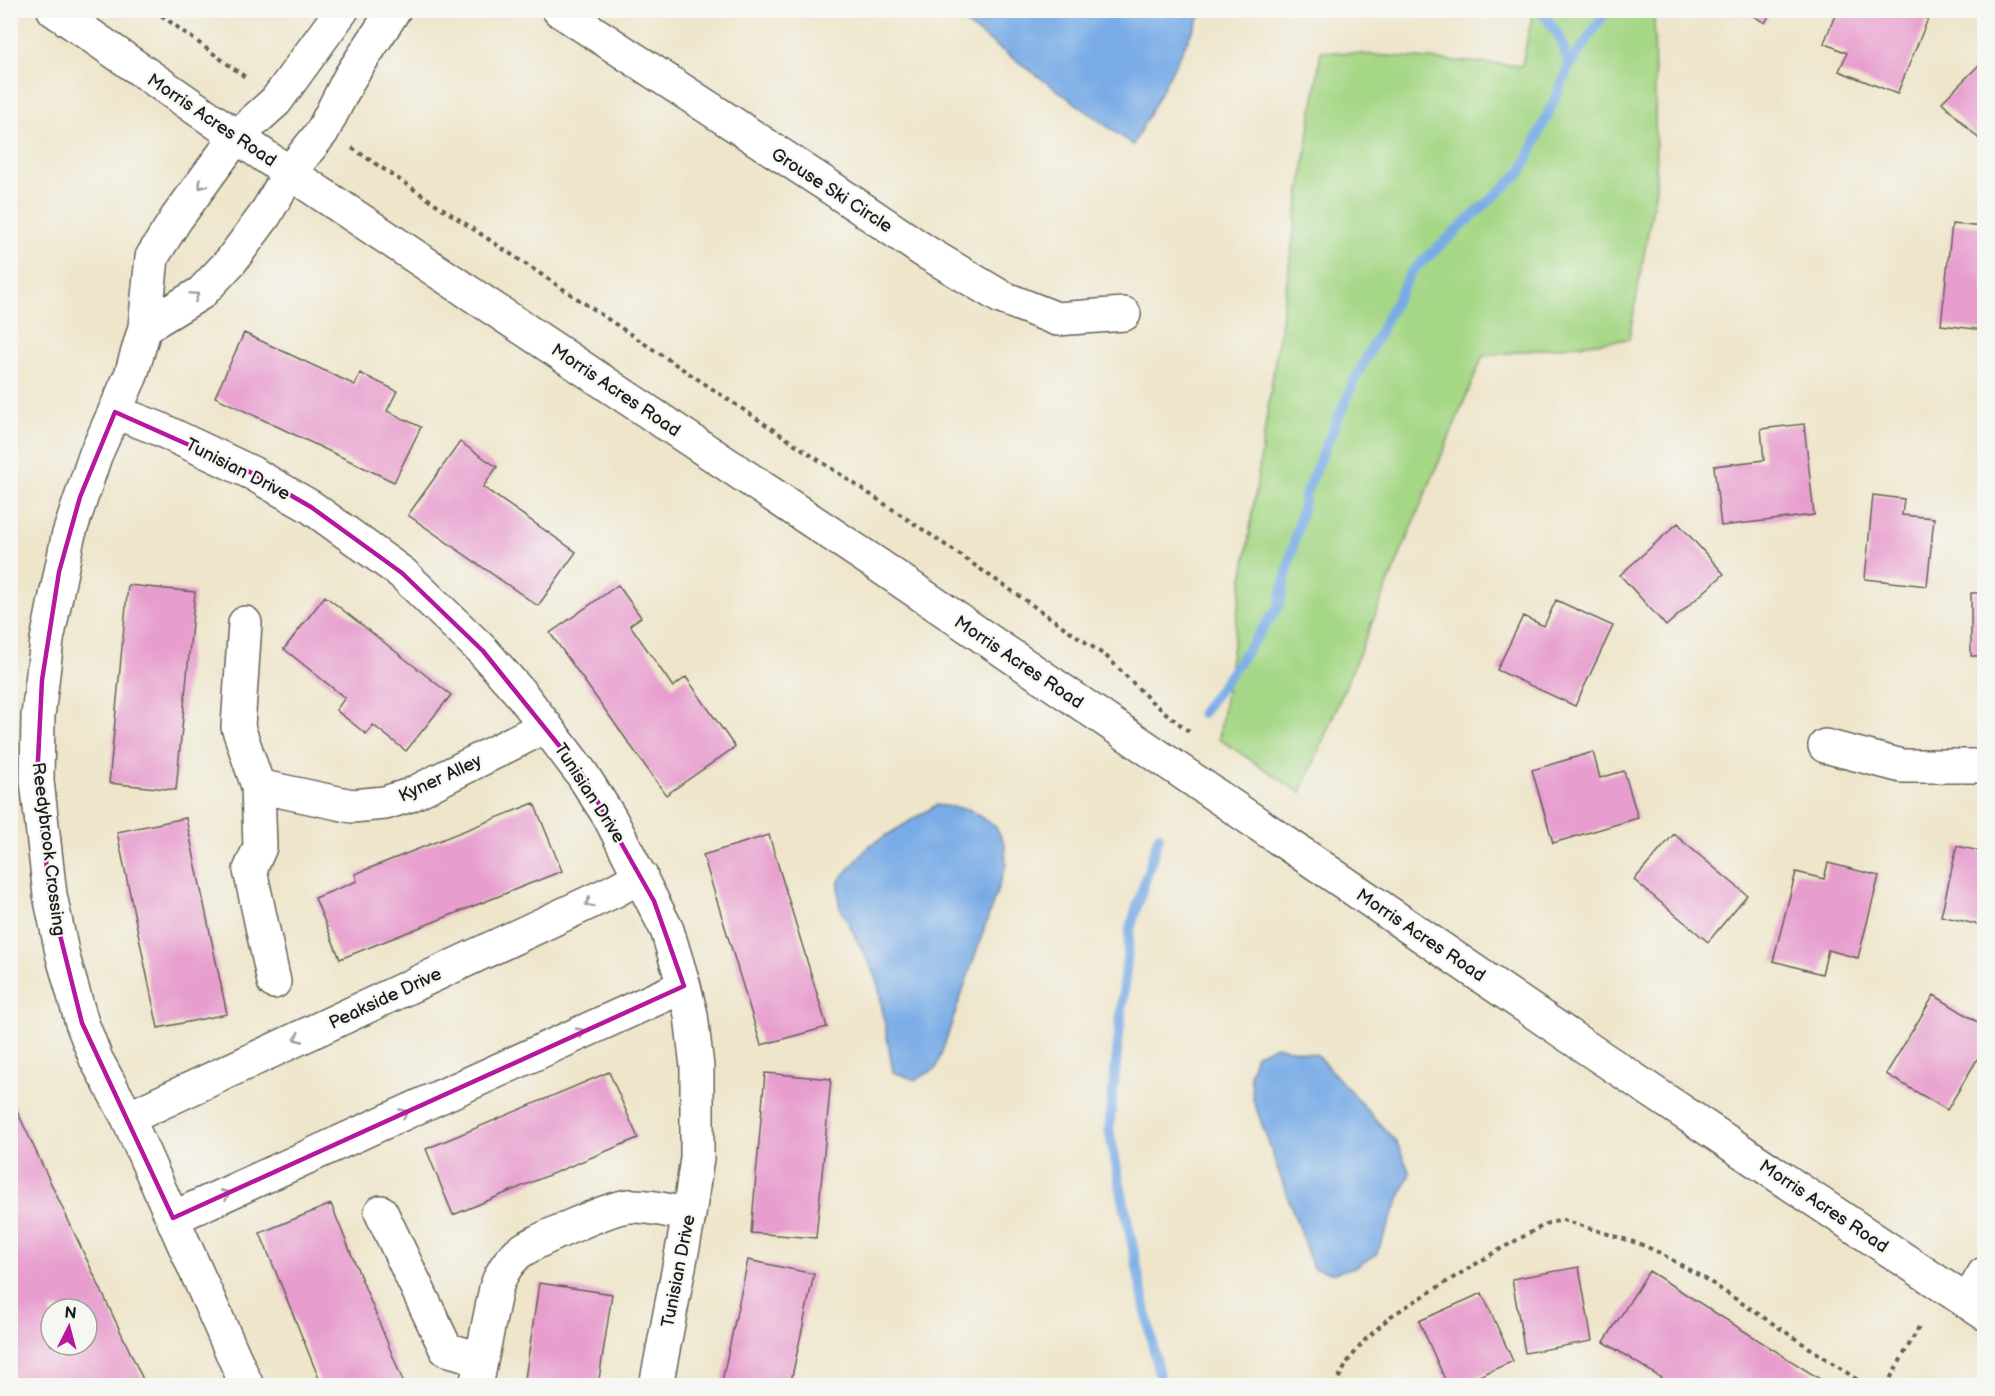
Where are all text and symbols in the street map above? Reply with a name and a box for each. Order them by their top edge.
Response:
street label: Morris Acres Road [143,69,280,171]
street label: Grouse Ski Circle [767,144,896,237]
one-way arrow [198,178,209,189]
one-way arrow [189,292,199,304]
street label: Morris Acres Road [547,339,684,441]
street label: Tunisian Drive [182,434,294,505]
street label: Morris Acres Road [950,611,1087,713]
street label: Tunisian Drive [550,740,630,847]
street label: Kyner Alley [395,750,486,807]
street label: Reedybrook Crossing [27,761,70,937]
street label: Morris Acres Road [1352,884,1489,986]
one-way arrow [585,895,596,907]
street label: Peakside Drive [326,963,445,1034]
one-way arrow [575,1027,586,1039]
one-way arrow [293,1030,304,1042]
one-way arrow [397,1108,408,1120]
street label: Morris Acres Road [1755,1155,1892,1257]
one-way arrow [220,1189,231,1201]
street label: Tunisian Drive [657,1213,700,1329]
north arrow [39,1297,99,1357]
text: N [63,1303,77,1324]

